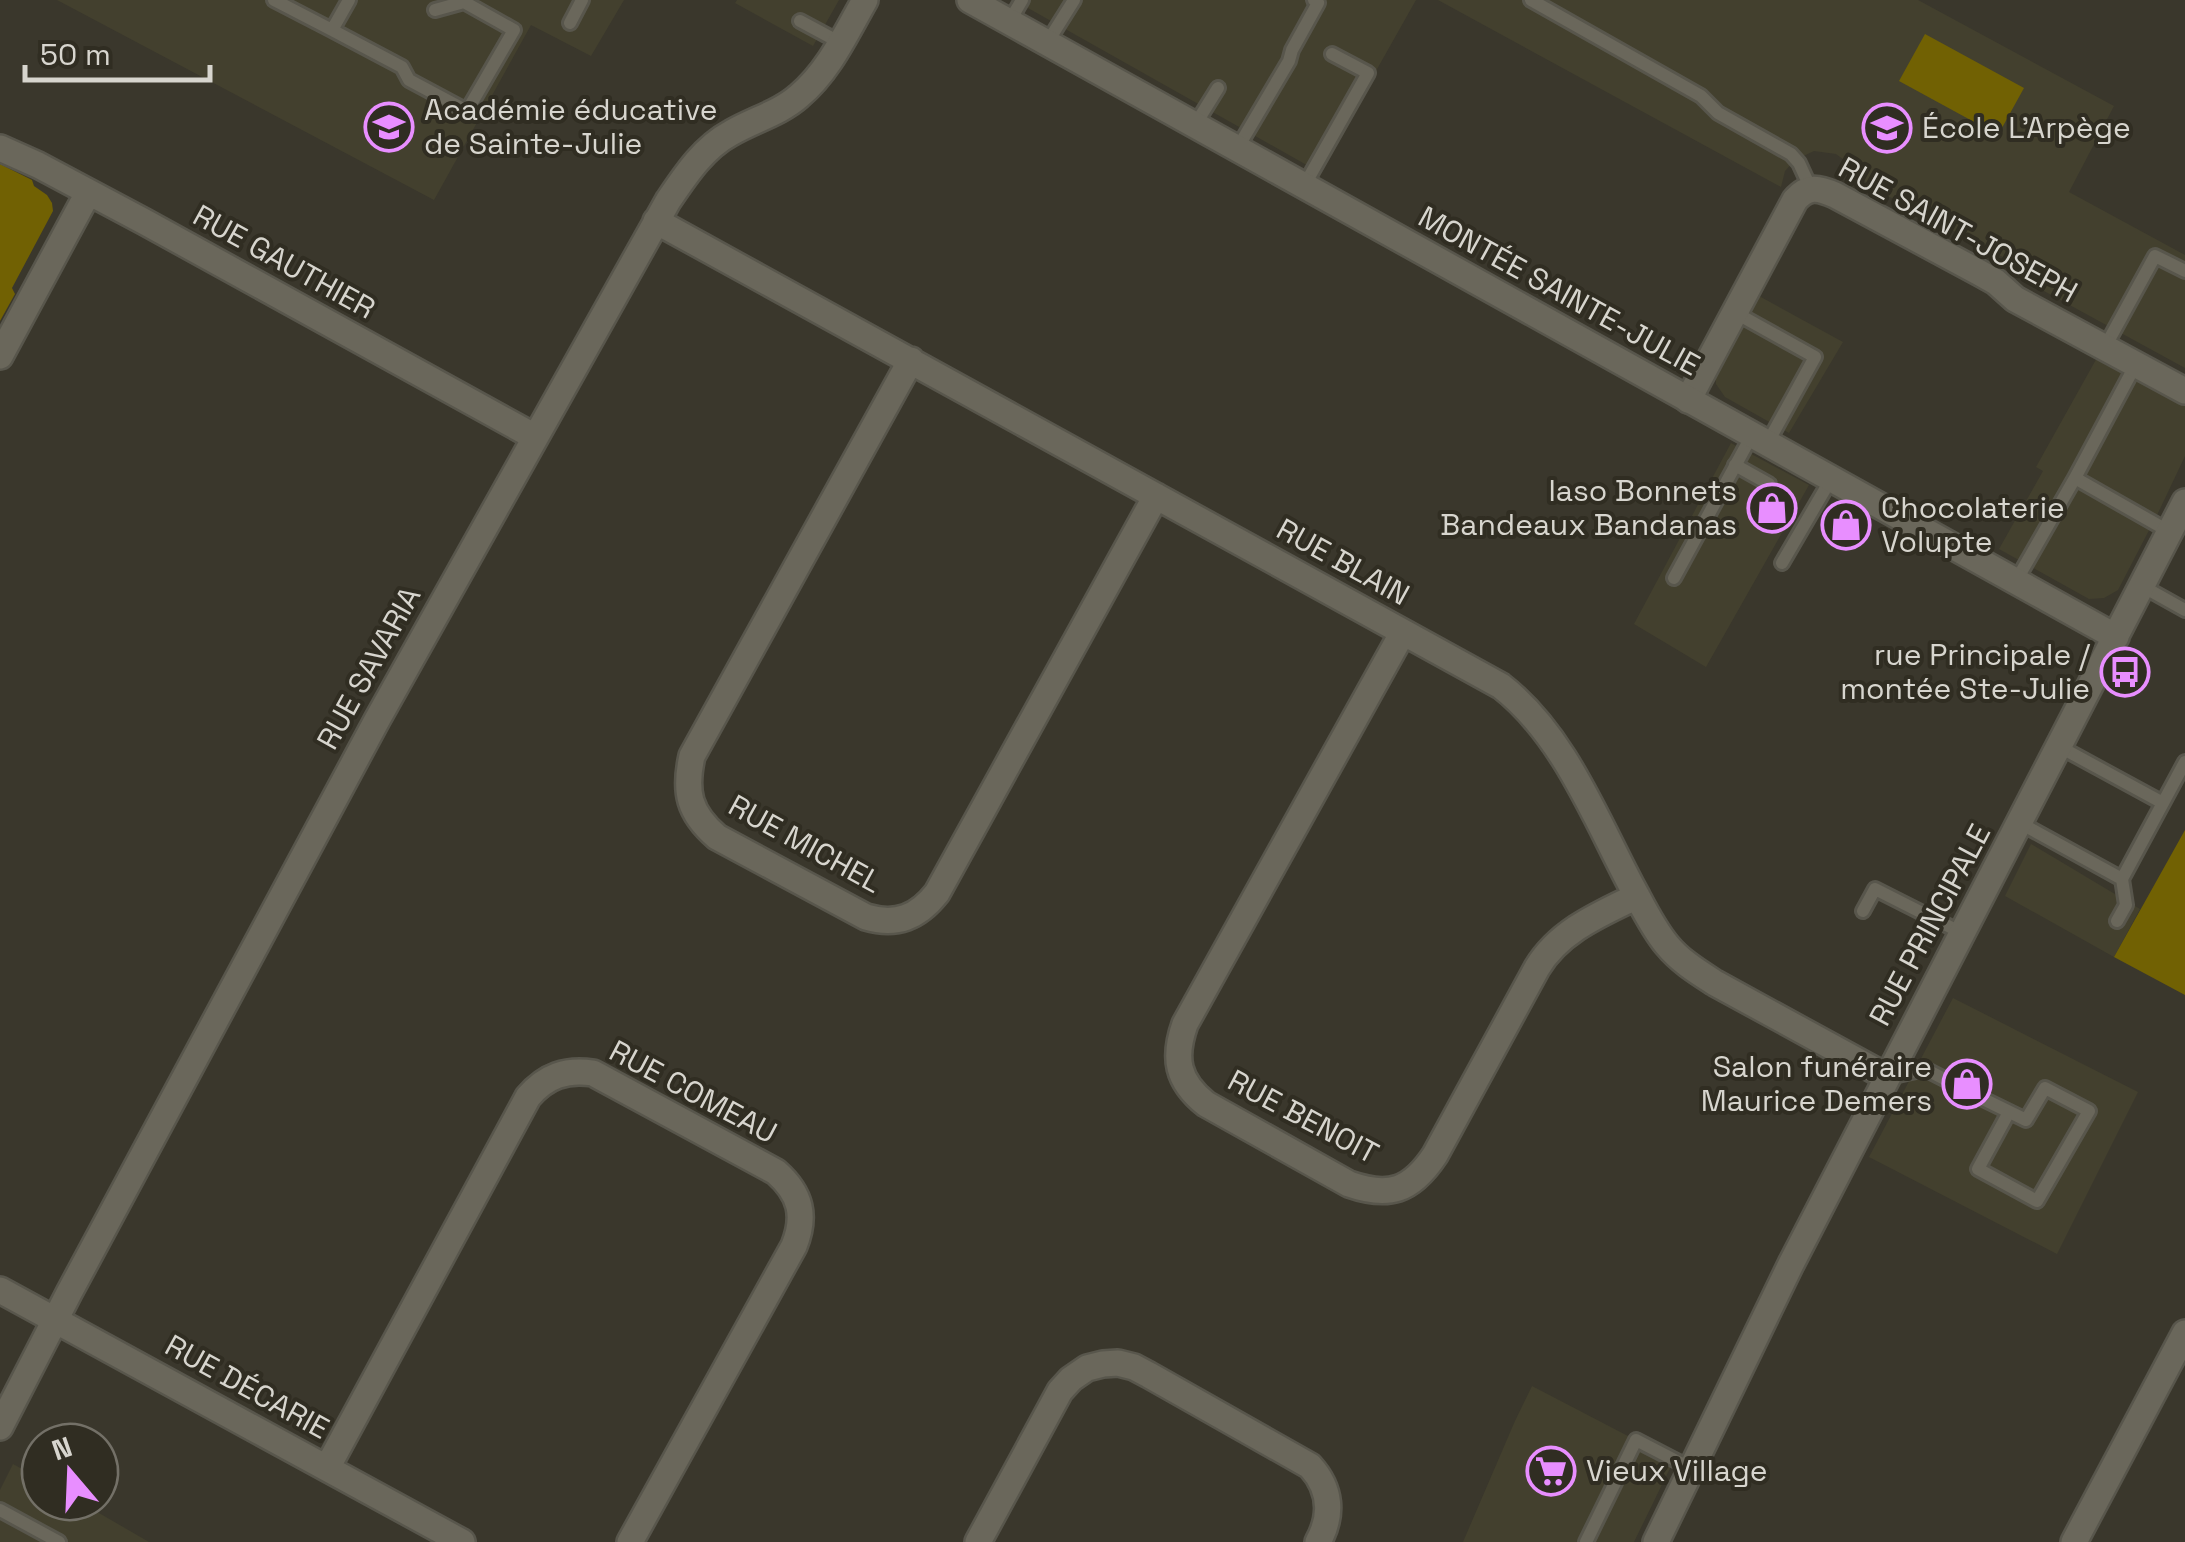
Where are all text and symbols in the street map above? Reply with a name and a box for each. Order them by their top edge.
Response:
scale bar [25,20,210,82]
text: 50 m [40,35,111,74]
place label: Académie éducative de Sainte-Julie [424,90,718,163]
school or university icon: Académie éducative de Sainte-Julie [363,101,415,153]
school or university icon: École L'Arpège [1861,102,1913,154]
place label: École L'Arpège [1922,108,2131,147]
street label: RUE SAINT-JOSEPH [1832,148,2085,311]
street label: RUE GAUTHIER [186,195,382,328]
street label: MONTÉE SAINTE-JULIE [1412,197,1707,384]
place label: Iaso Bonnets Bandeaux Bandanas [1440,471,1737,544]
shop icon: Iaso Bonnets Bandeaux Bandanas [1746,482,1798,534]
place label: Chocolaterie Volupte [1881,488,2065,561]
shop icon: Chocolaterie Volupte [1820,499,1872,551]
street label: RUE BLAIN [1270,509,1416,614]
street label: RUE SAVARIA [308,579,429,756]
place label: rue Principale / montée Ste-Julie [1840,635,2091,708]
bus stop icon: rue Principale / montée Ste-Julie [2099,646,2151,698]
street label: RUE MICHEL [722,786,889,902]
street label: RUE PRINCIPALE [1860,817,1999,1032]
street label: RUE COMEAU [603,1031,784,1152]
place label: Salon funéraire Maurice Demers [1701,1047,1932,1120]
shop icon: Salon funéraire Maurice Demers [1941,1058,1993,1110]
street label: RUE BENOIT [1221,1061,1385,1173]
street label: RUE DÉCARIE [158,1326,336,1448]
north arrow [20,1422,120,1522]
text: N [47,1428,77,1468]
supermarket icon: Vieux Village [1525,1445,1577,1497]
place label: Vieux Village [1586,1451,1768,1490]

